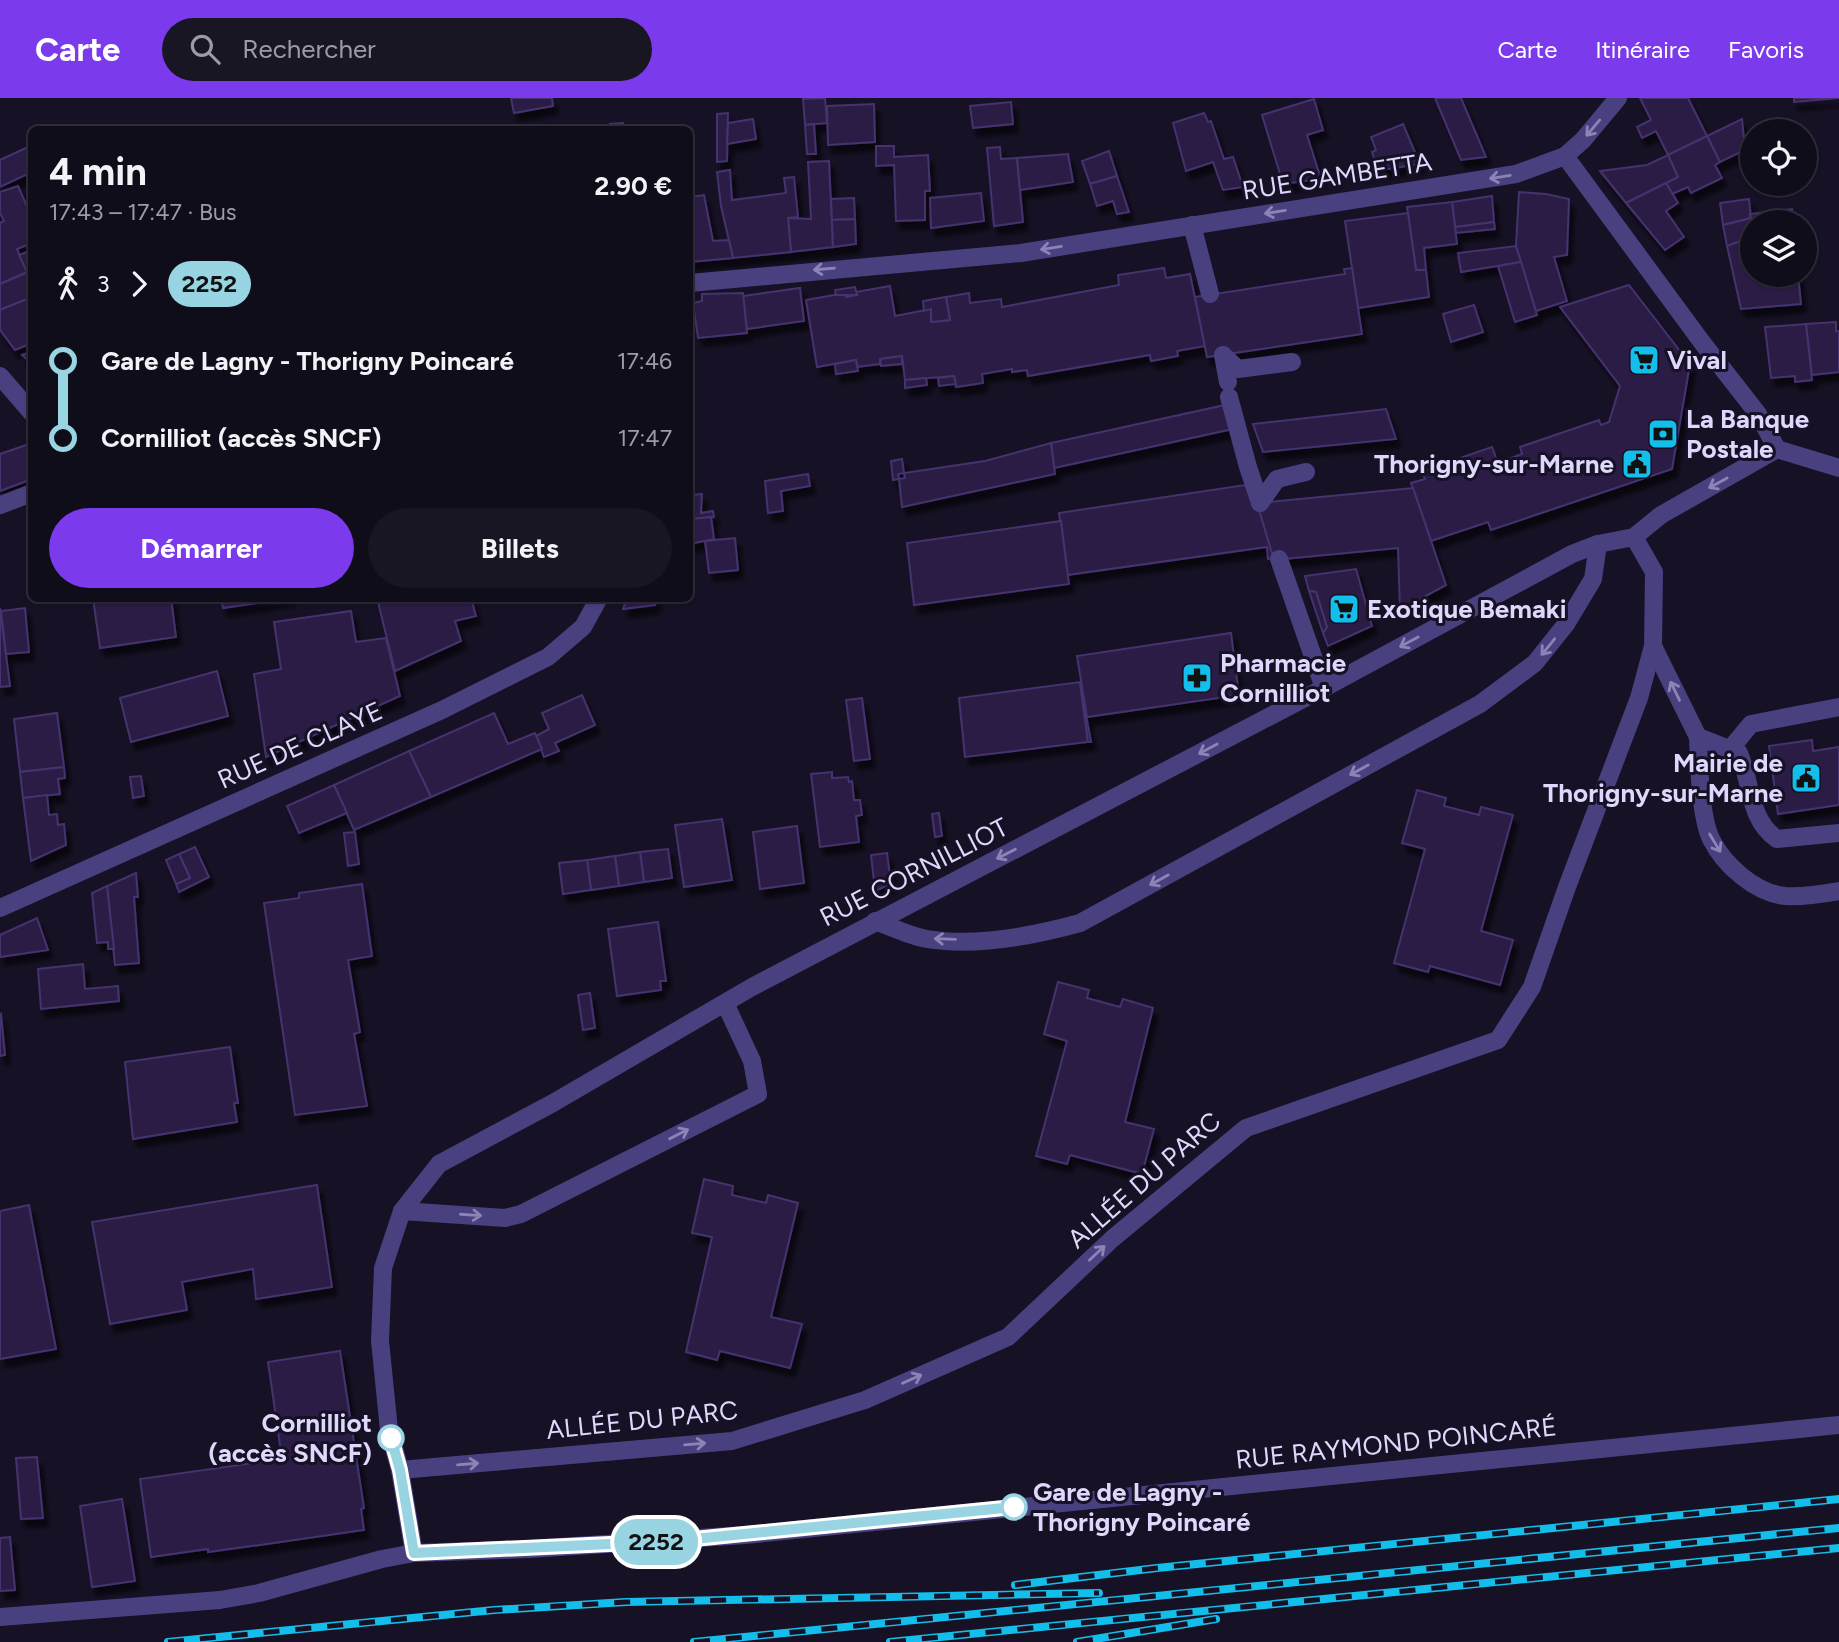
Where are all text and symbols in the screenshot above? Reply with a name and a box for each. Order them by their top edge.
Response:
search box [162,18,652,81]
text: Carte [35,30,120,69]
icon: search [186,30,224,68]
text: Rechercher [242,33,376,65]
text: Carte [1497,35,1557,64]
text: Itinéraire [1595,35,1690,64]
text: Favoris [1728,35,1804,64]
one-way arrow [1585,119,1601,137]
map controls [1740,119,1817,287]
button: locate [1740,119,1817,196]
street label: RUE GAMBETTA [1240,145,1434,207]
text: 4 min [49,149,147,195]
text: 2.90 € [594,170,672,202]
one-way arrow [1489,170,1512,183]
text: 17:43 – 17:47 · Bus [49,198,237,226]
one-way arrow [1264,206,1287,219]
button: layers [1740,210,1817,287]
one-way arrow [1040,242,1063,255]
one-way arrow [813,263,836,276]
icon: walk [49,265,87,303]
icon: forward [120,265,158,303]
text: 2252 [182,269,237,298]
text: 3 [97,270,110,298]
supermarket icon: Vival [1627,343,1661,377]
place label: Vival [1667,344,1727,376]
text: Gare de Lagny - Thorigny Poincaré [101,345,514,377]
text: 17:46 [617,347,672,375]
place label: La Banque Postale [1686,403,1809,465]
bank icon: La Banque Postale [1646,417,1680,451]
text: Cornilliot (accès SNCF) [101,422,381,454]
text: 17:47 [618,424,672,452]
public building icon: Thorigny-sur-Marne [1620,447,1654,481]
place label: Thorigny-sur-Marne [1374,448,1614,480]
one-way arrow [1708,477,1729,490]
button: Démarrer [49,508,354,588]
button: Billets [368,508,672,588]
supermarket icon: Exotique Bemaki [1327,592,1361,626]
place label: Exotique Bemaki [1367,593,1567,625]
one-way arrow [1399,636,1420,649]
one-way arrow [1540,637,1556,655]
place label: Pharmacie Cornilliot [1220,647,1346,709]
pharmacy icon: Pharmacie Cornilliot [1180,661,1214,695]
one-way arrow [1668,681,1682,702]
street label: RUE DE CLAYE [213,694,387,796]
one-way arrow [1198,742,1219,756]
place label: Mairie de Thorigny-sur-Marne [1543,747,1783,809]
public building icon: Mairie de Thorigny-sur-Marne [1789,761,1823,795]
one-way arrow [1349,764,1370,777]
street label: RUE CORNILLIOT [814,810,1014,933]
one-way arrow [1708,832,1722,852]
one-way arrow [997,847,1017,861]
one-way arrow [1150,873,1170,887]
one-way arrow [934,933,957,946]
street label: ALLÉE DU PARC [1061,1105,1227,1255]
one-way arrow [668,1127,688,1141]
one-way arrow [459,1209,482,1222]
one-way arrow [1088,1245,1105,1262]
one-way arrow [900,1372,922,1385]
street label: ALLÉE DU PARC [545,1394,739,1446]
place label: Cornilliot (accès SNCF) [208,1407,372,1469]
street label: RUE RAYMOND POINCARÉ [1234,1410,1558,1476]
marker: Cornilliot (accès SNCF) [378,1425,404,1451]
one-way arrow [683,1437,705,1450]
one-way arrow [456,1457,479,1470]
place label: Gare de Lagny - Thorigny Poincaré [1033,1476,1250,1538]
marker: Gare de Lagny - Thorigny Poincaré [1001,1494,1027,1520]
line badge: 2252 [607,1519,705,1565]
text: 2252 [628,1527,684,1556]

